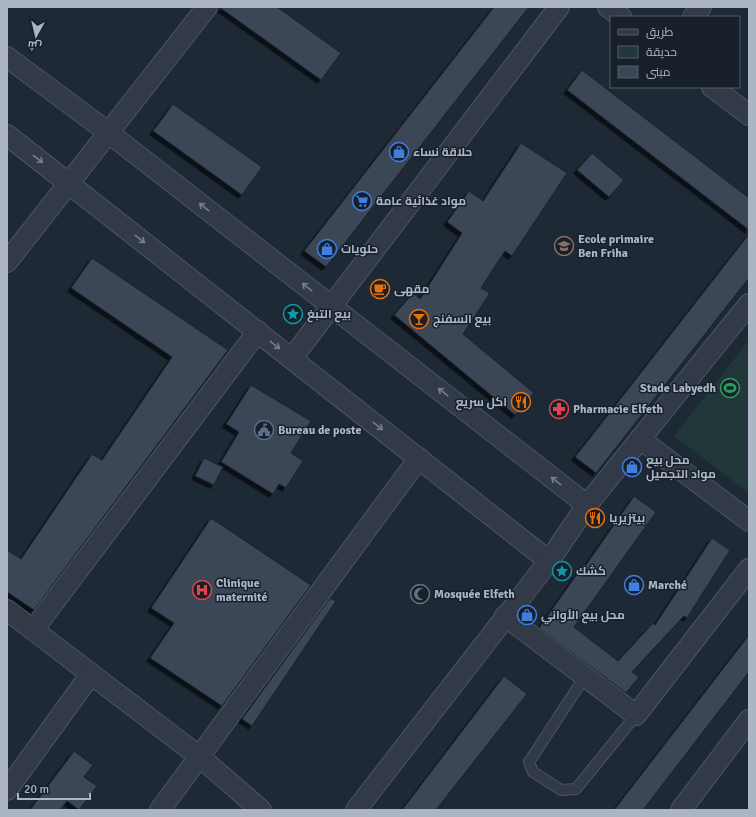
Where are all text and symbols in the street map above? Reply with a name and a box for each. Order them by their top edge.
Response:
north arrow [16,16,56,56]
legend [610,16,740,88]
text: طريق [646,25,674,40]
text: ش [27,38,43,53]
text: حديقة [646,45,677,60]
text: مبنى [646,65,671,80]
shop icon: حلاقة نساء [388,141,410,163]
place label: حلاقة نساء [413,145,472,160]
one-way arrow [32,154,43,163]
supermarket icon: مواد غذائية عامة [351,190,373,212]
place label: مواد غذائية عامة [376,194,466,209]
one-way arrow [199,203,210,211]
place label: Ecole primaire Ben Friha [578,232,654,261]
one-way arrow [135,234,146,243]
school or university icon: Ecole primaire Ben Friha [553,235,575,257]
shop icon: حلويات [316,238,338,260]
place label: حلويات [341,242,378,257]
cafe icon: مقهى [369,278,391,300]
place label: مقهى [394,282,429,297]
one-way arrow [301,283,312,291]
place icon: بيع التبغ [282,303,304,325]
place label: بيع التبغ [307,307,351,323]
bar icon: بيع السفنج [408,308,430,330]
place label: بيع السفنج [433,312,491,328]
one-way arrow [270,341,281,350]
sports icon: Stade Labyedh [719,377,741,399]
place label: Stade Labyedh [640,381,716,396]
one-way arrow [437,388,448,397]
restaurant icon: اكل سريع [510,391,532,413]
place label: اكل سريع [456,395,507,411]
pharmacy icon: Pharmacie Elfeth [548,398,570,420]
place label: Pharmacie Elfeth [573,402,663,417]
public building icon: Bureau de poste [253,419,275,441]
one-way arrow [372,421,383,430]
place label: Bureau de poste [278,423,361,438]
place label: محل بيع مواد التجميل [646,453,716,482]
shop icon: محل بيع مواد التجميل [621,456,643,478]
one-way arrow [551,476,562,485]
restaurant icon: بيتزيريا [584,507,606,529]
place label: بيتزيريا [609,511,645,526]
place icon: كشك [551,560,573,582]
place label: كشك [576,564,606,579]
shop icon: Marché [623,574,645,596]
place label: Clinique maternité [216,576,267,605]
place label: Marché [648,578,687,593]
hospital icon: Clinique maternité [191,579,213,601]
mosque icon: Mosquée Elfeth [409,583,431,605]
place label: Mosquée Elfeth [434,587,515,602]
shop icon: محل بيع الأواني [516,604,538,626]
place label: محل بيع الأواني [541,608,625,625]
scale bar [18,775,90,801]
text: 20 m [24,782,49,797]

